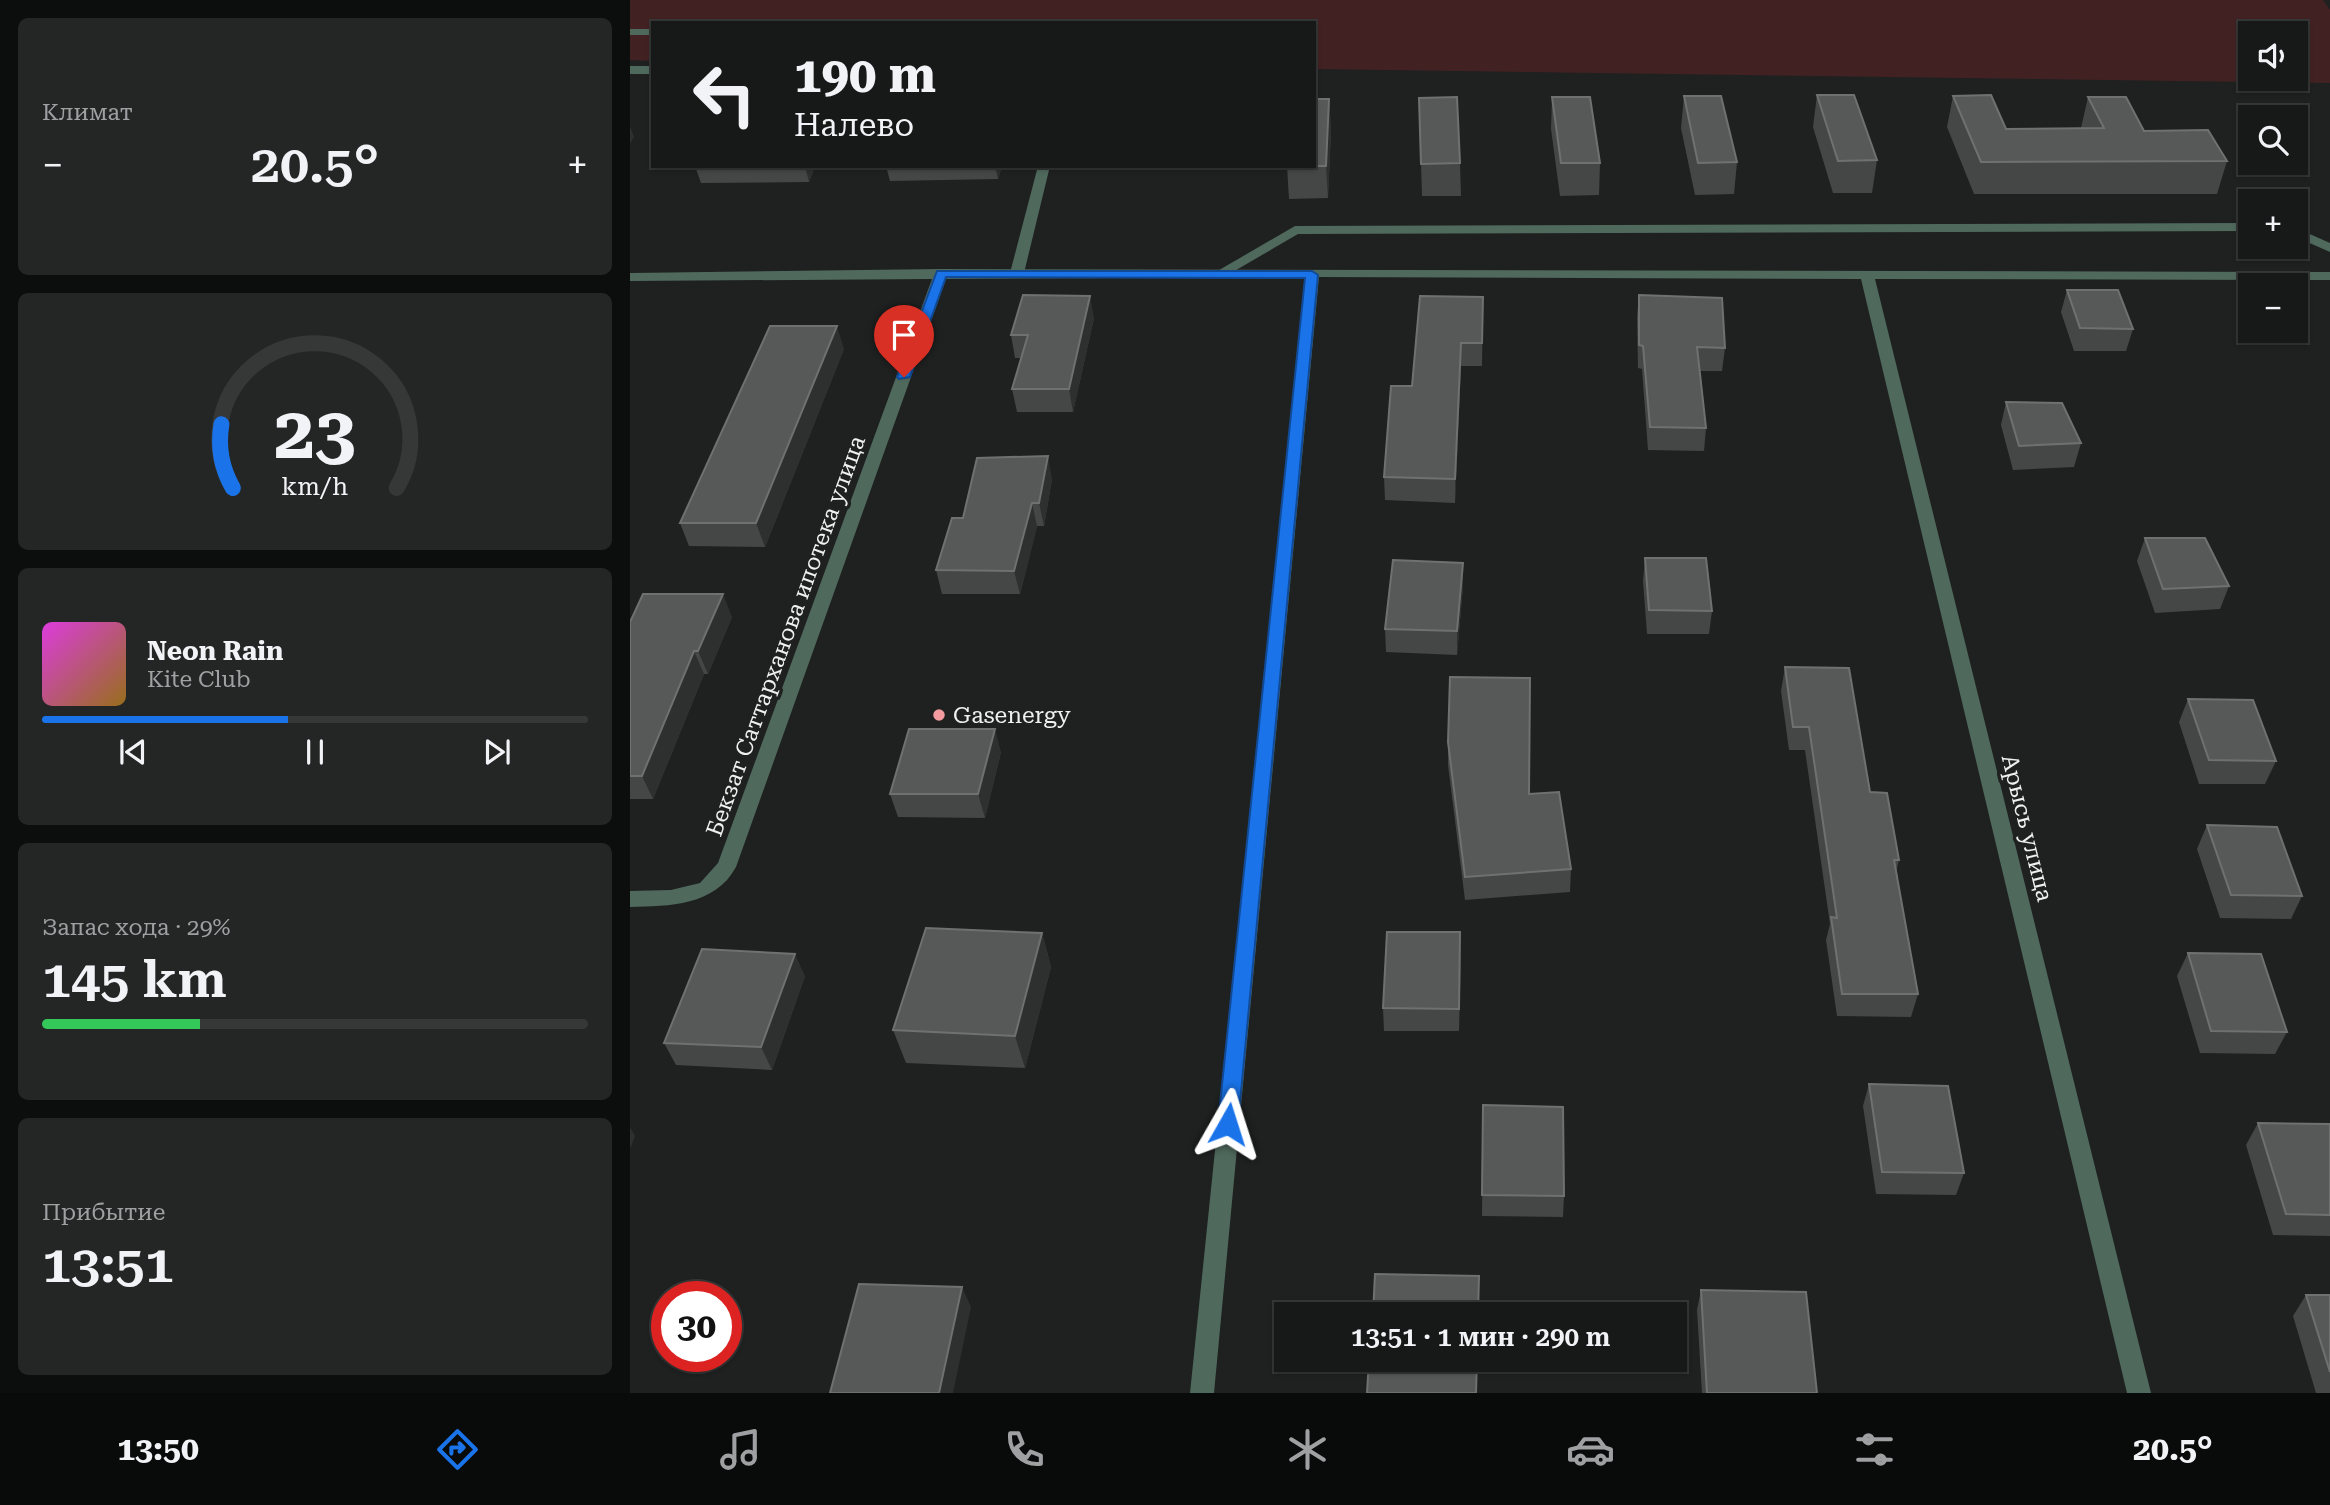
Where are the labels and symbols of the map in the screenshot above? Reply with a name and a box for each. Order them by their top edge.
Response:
pin [874,305,934,377]
street label: Бекзат Саттарханова ипотека улица [701,432,871,840]
place label: Gasenergy [953,702,1071,729]
marker: Gasenergy [931,707,947,723]
street label: Арысь улица [1996,752,2058,905]
position arrow [1191,1087,1265,1161]
speed limit sign: 30 [651,1281,742,1372]

